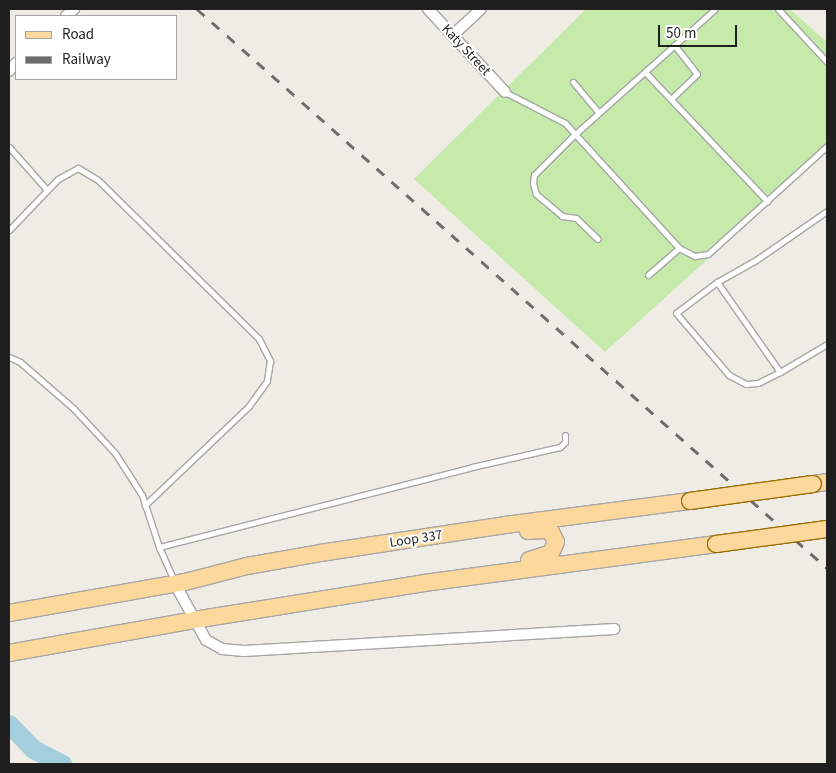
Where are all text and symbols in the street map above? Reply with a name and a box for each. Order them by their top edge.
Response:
legend [15,15,178,80]
scale bar [661,15,740,47]
street label: Katy Street [438,21,494,79]
text: 50 m [666,23,696,44]
text: Road [62,24,94,45]
text: Railway [62,49,111,70]
street label: Loop 337 [388,527,444,551]

